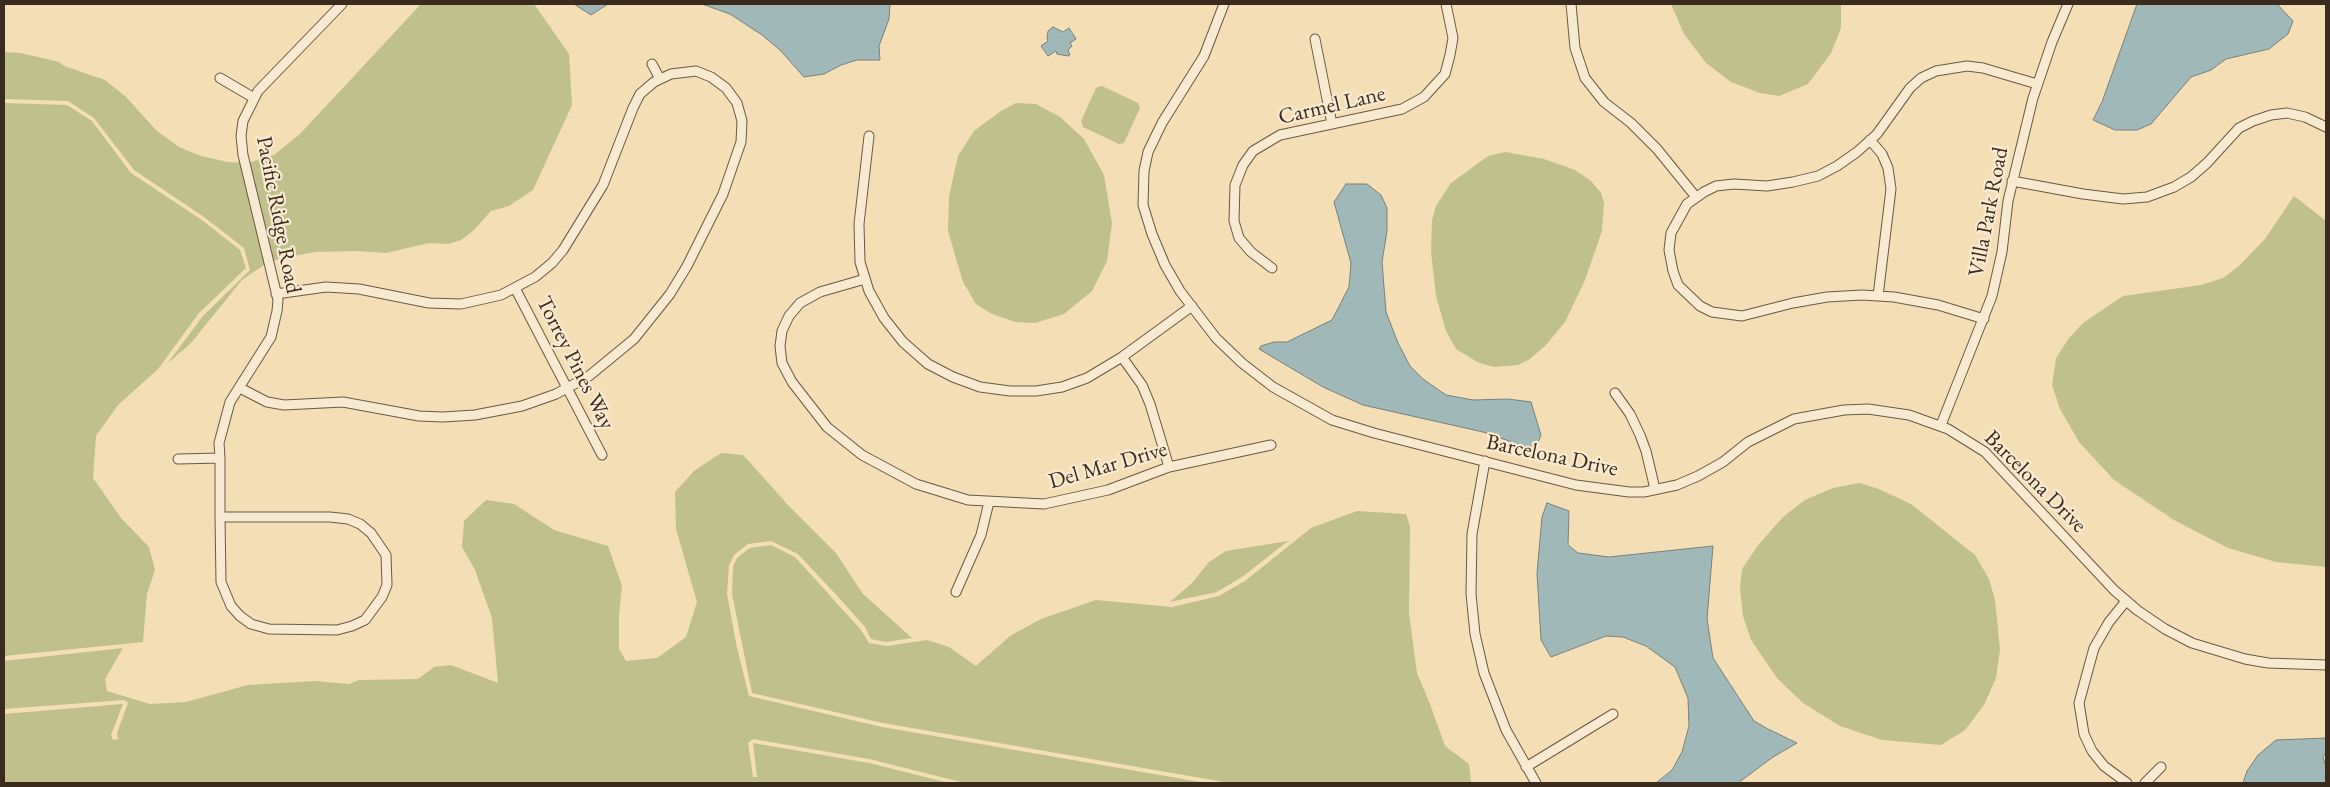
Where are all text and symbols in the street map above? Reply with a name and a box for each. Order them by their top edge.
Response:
street label: Carmel Lane [1276,81,1388,131]
street label: Pacific Ridge Road [250,134,306,296]
street label: Villa Park Road [1964,145,2014,279]
street label: Torrey Pines Way [530,292,620,434]
street label: Barcelona Drive [1978,425,2092,539]
street label: Barcelona Drive [1484,429,1620,483]
street label: Del Mar Drive [1046,437,1170,495]

